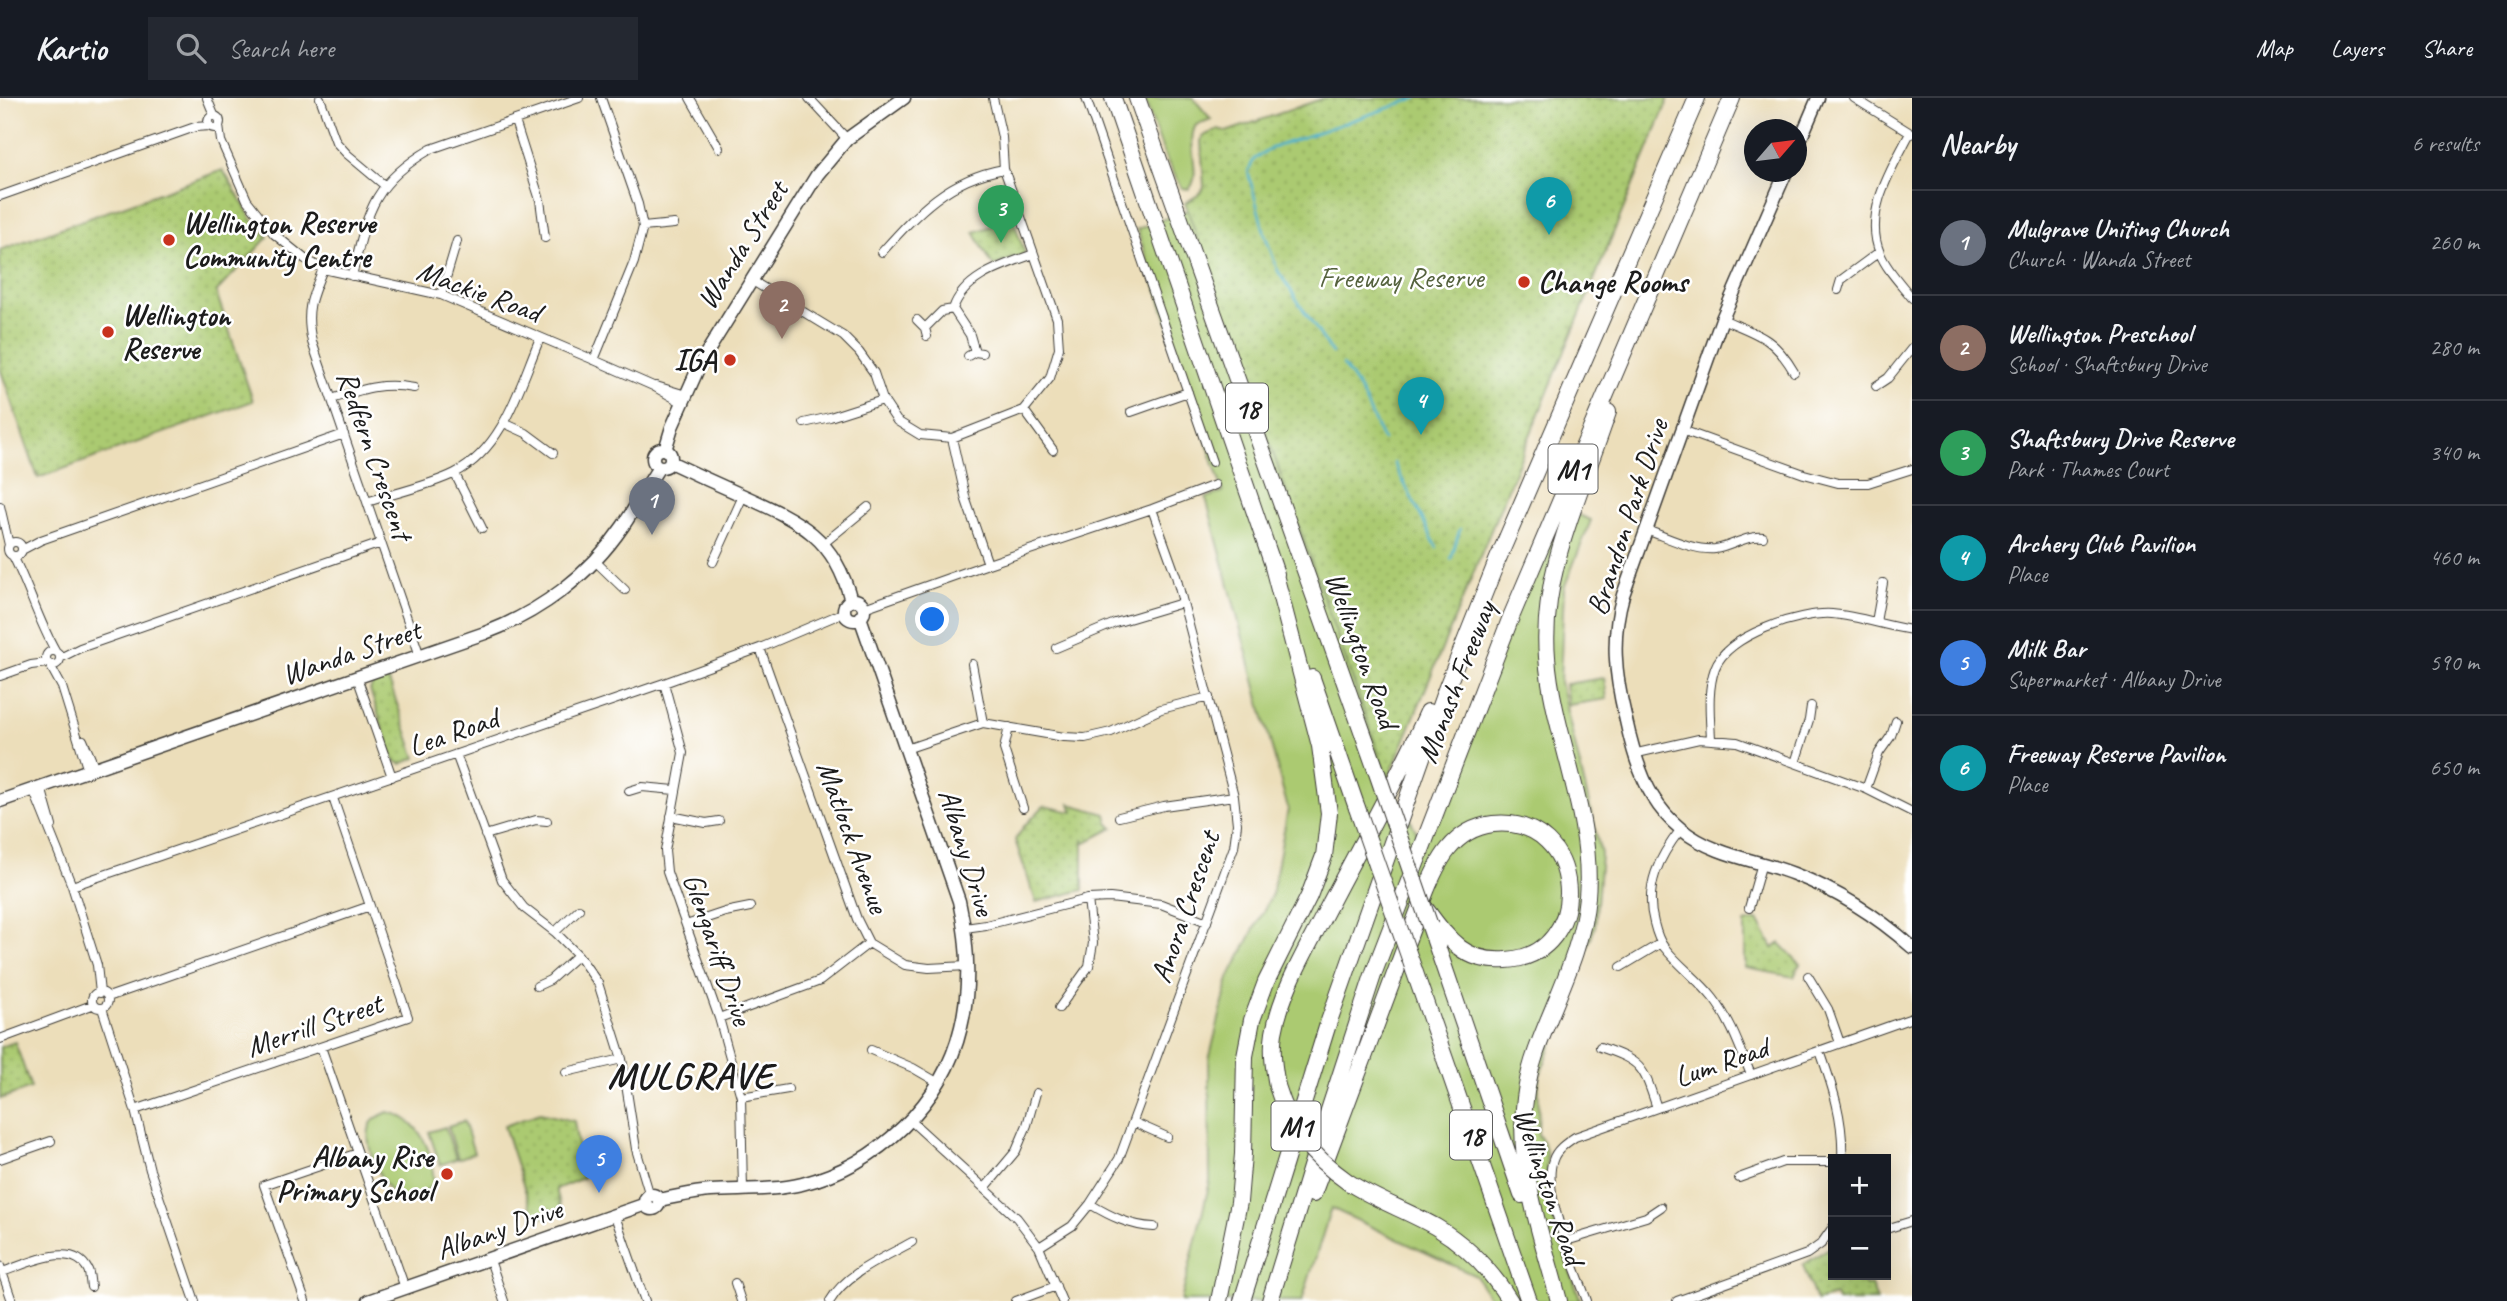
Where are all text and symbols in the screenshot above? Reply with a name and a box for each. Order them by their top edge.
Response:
search box [148,17,638,80]
text: Kartio [35,27,106,69]
icon: search [172,29,210,67]
text: Search here [228,32,334,65]
text: Map [2256,33,2293,63]
text: Layers [2331,33,2384,63]
text: Share [2422,33,2472,63]
north arrow [1744,119,1807,182]
text: Nearby [1940,125,2016,163]
text: 6 results [2412,129,2479,158]
street label: Wanda Street [688,171,798,316]
pin: 6 [1526,177,1572,235]
pin: 3 [978,185,1024,243]
place label: Wellington Reserve Community Centre [183,204,378,277]
text: Mulgrave Uniting Church [2007,212,2229,245]
text: 1 [1958,228,1968,257]
text: 260 m [2430,228,2479,257]
marker: Wellington Reserve Community Centre [161,232,177,248]
text: Church · Wanda Street [2007,245,2190,274]
street label: Mackie Road [412,251,550,332]
park label: Freeway Reserve [1319,258,1486,296]
place label: Change Rooms [1538,263,1691,301]
marker: Change Rooms [1516,274,1532,290]
pin: 2 [759,281,805,339]
place label: Wellington Reserve [122,296,232,368]
text: Wellington Preschool [2007,317,2192,350]
marker: Wellington Reserve [100,324,116,340]
text: 2 [1958,333,1968,362]
text: 280 m [2430,333,2479,362]
place label: IGA [674,341,718,379]
text: School · Shaftsbury Drive [2007,350,2207,379]
marker: IGA [722,352,738,368]
street label: Redfern Crescent [328,366,423,548]
pin: 4 [1398,377,1444,435]
road number: 18 [1226,384,1268,432]
street label: Brandon Park Drive [1577,412,1677,620]
text: Shaftsbury Drive Reserve [2007,422,2234,455]
text: 3 [1958,438,1968,467]
text: 340 m [2430,438,2479,467]
road number: M1 [1548,444,1598,494]
text: Park · Thames Court [2007,455,2169,484]
pin: 1 [629,477,675,535]
text: Archery Club Pavilion [2007,527,2195,560]
text: 4 [1958,543,1968,572]
text: 460 m [2430,543,2479,572]
text: Place [2007,560,2047,589]
street label: Wellington Road [1316,567,1409,737]
street label: Monash Freeway [1408,593,1505,768]
your location [915,602,949,636]
street label: Wanda Street [277,610,428,693]
text: Milk Bar [2007,632,2086,665]
text: 5 [1958,648,1968,677]
text: 590 m [2430,648,2479,677]
text: Supermarket · Albany Drive [2007,665,2220,694]
street label: Lea Road [403,698,507,765]
text: Freeway Reserve Pavilion [2007,737,2225,770]
text: 6 [1958,753,1968,782]
text: 650 m [2430,753,2479,782]
street label: Matlock Avenue [808,756,899,920]
text: Place [2007,770,2047,799]
street label: Albany Drive [930,784,1005,922]
street label: Anora Crescent [1141,823,1230,988]
street label: Glengariff Drive [674,868,762,1032]
street label: Merrill Street [241,983,390,1066]
street label: Lum Road [1669,1027,1777,1096]
district label: MULGRAVE [607,1052,778,1099]
road number: M1 [1272,1102,1320,1150]
street label: Wellington Road [1504,1103,1595,1273]
road number: 18 [1450,1110,1492,1160]
pin: 5 [576,1135,622,1193]
place label: Albany Rise Primary School [277,1138,439,1210]
map controls [1828,1154,1891,1280]
button: + [1828,1154,1891,1217]
marker: Albany Rise Primary School [439,1166,455,1182]
street label: Albany Drive [431,1189,569,1268]
button: − [1828,1217,1891,1280]

